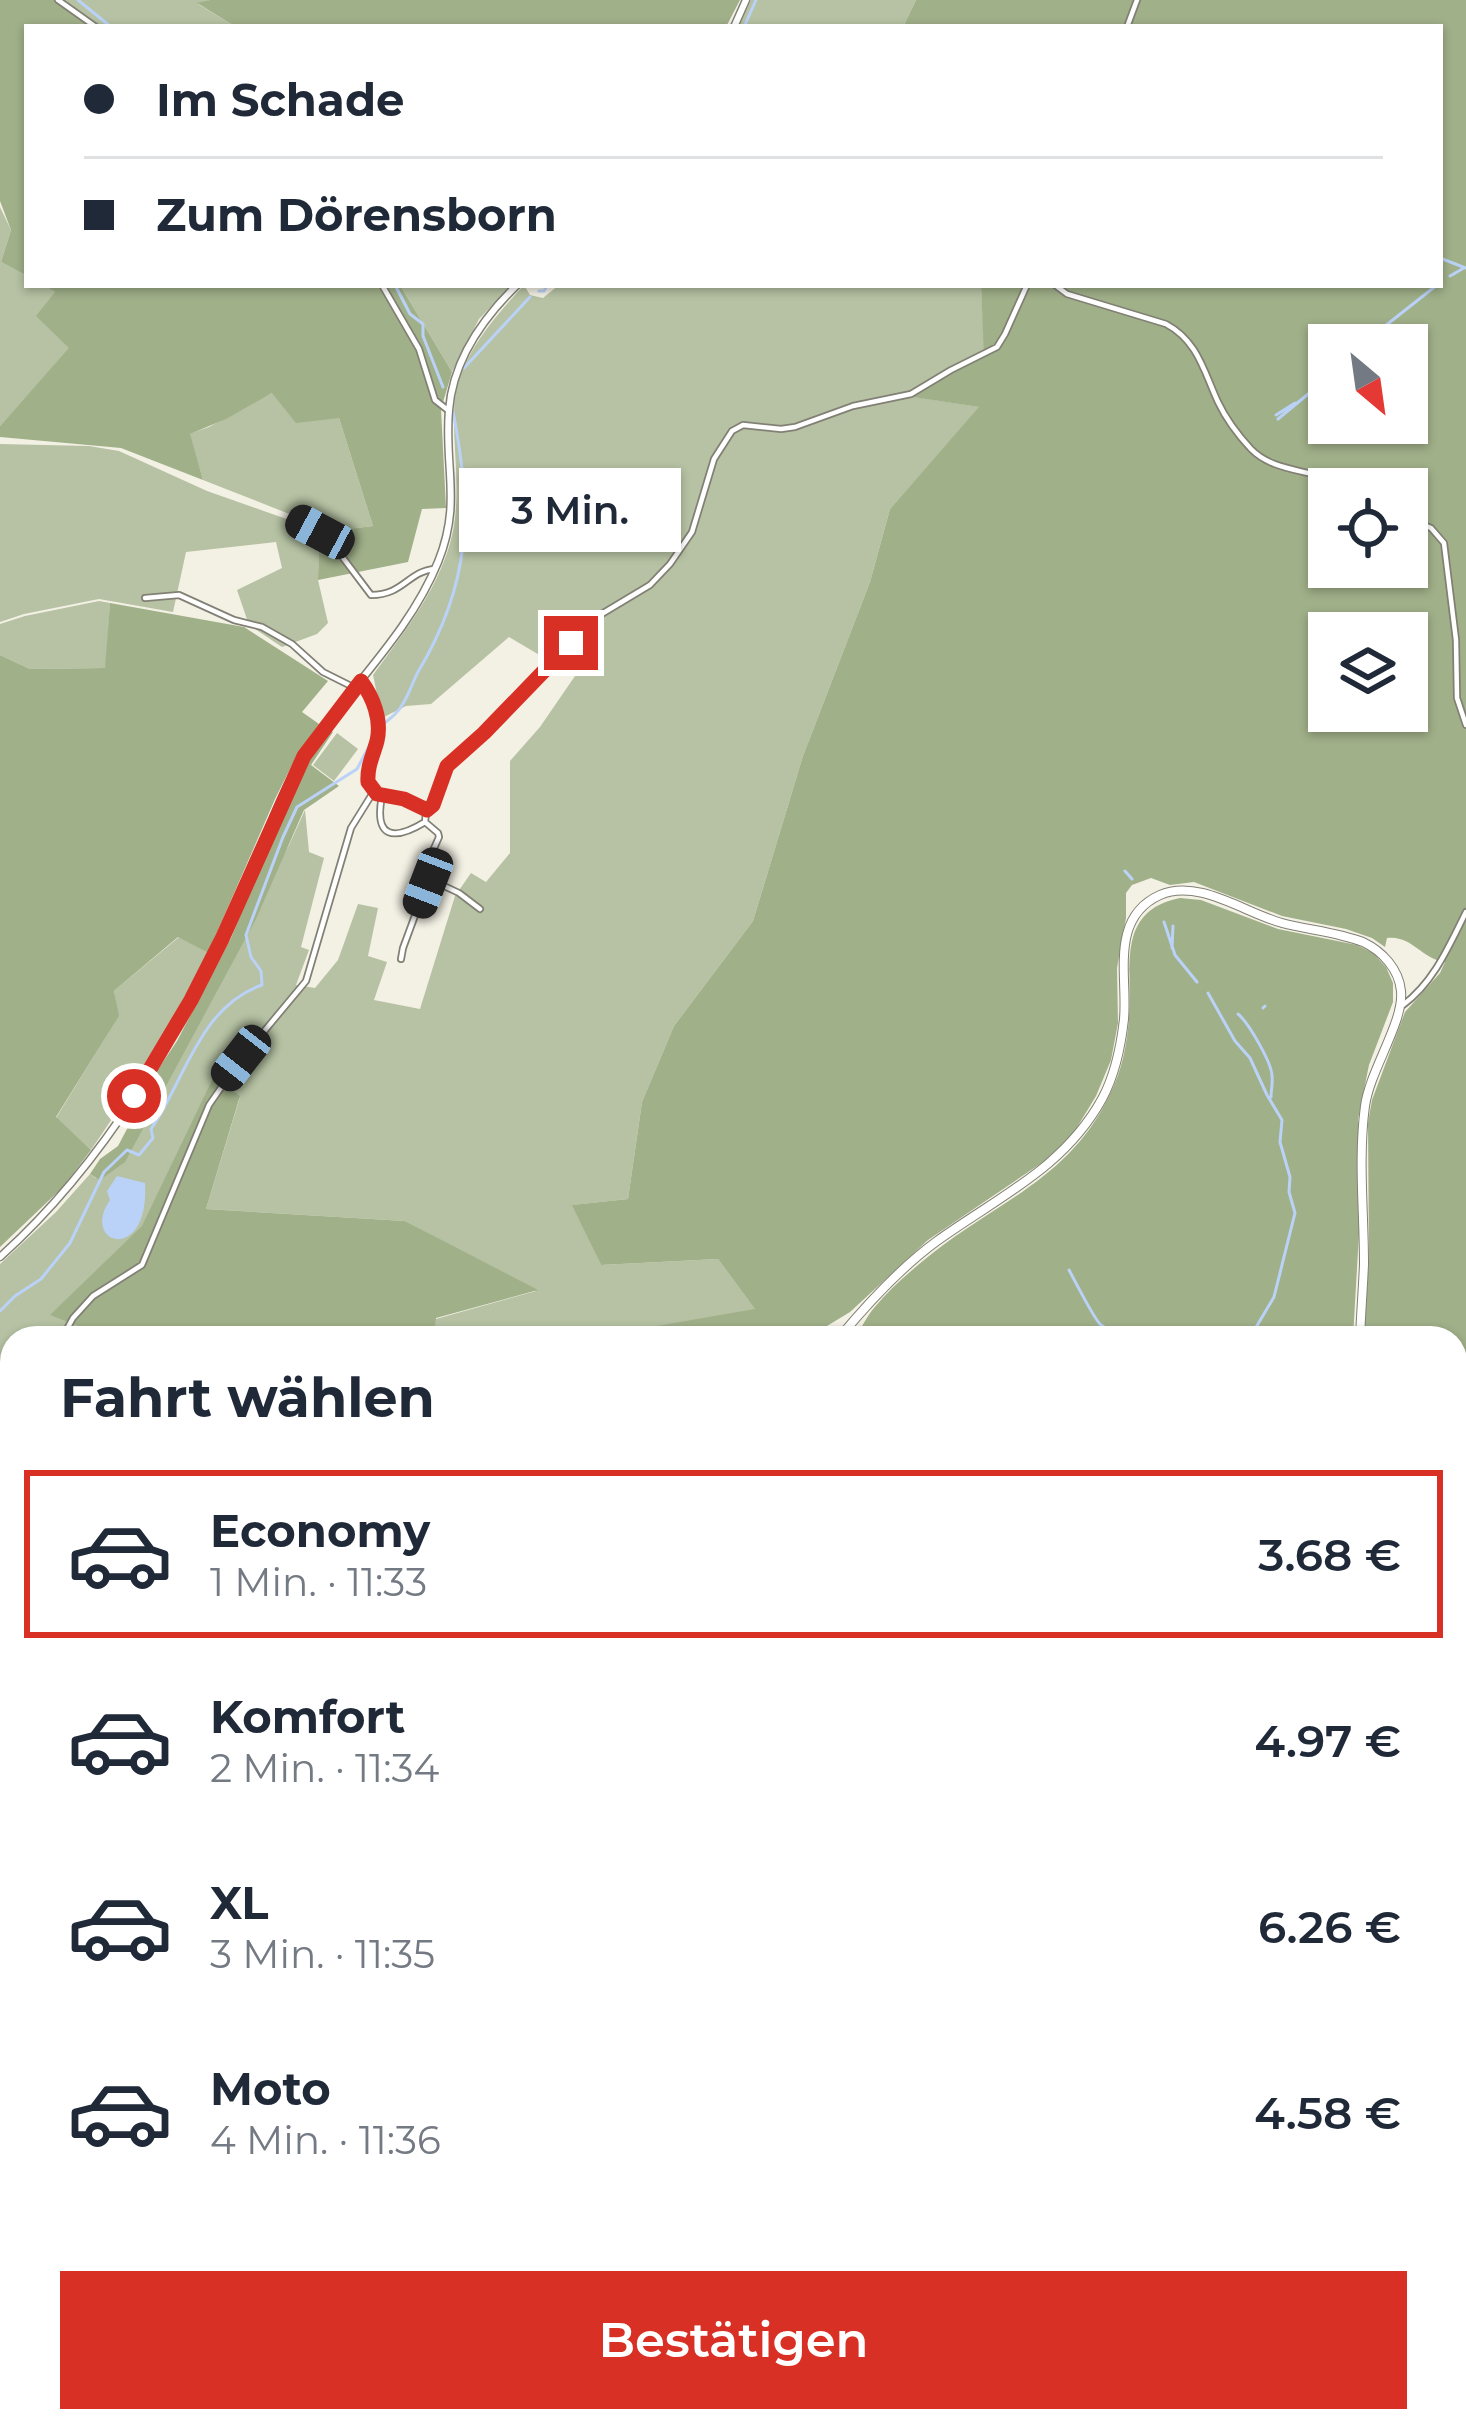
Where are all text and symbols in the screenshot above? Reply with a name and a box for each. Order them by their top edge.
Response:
text: Im Schade [156,72,404,127]
text: Zum Dörensborn [156,187,557,242]
north arrow [1308,324,1428,444]
map controls [1308,324,1428,732]
button: locate [1308,468,1428,588]
callout: 3 Min. [460,469,682,553]
text: 3 Min. [511,486,629,534]
car [280,499,360,565]
button: layers [1308,612,1428,732]
route end [544,616,598,670]
car [398,843,458,923]
car [205,1019,277,1097]
route start [107,1069,161,1123]
text: Fahrt wählen [60,1365,435,1431]
icon: car [66,1500,174,1608]
text: Economy [210,1503,430,1558]
text: 3.68 € [1258,1527,1401,1582]
text: 1 Min. · 11:33 [210,1558,427,1606]
icon: car [66,1686,174,1794]
text: Komfort [210,1689,405,1744]
text: 4.97 € [1255,1713,1401,1768]
text: 2 Min. · 11:34 [210,1744,439,1792]
icon: car [66,1872,174,1980]
text: XL [210,1875,268,1930]
text: 6.26 € [1258,1899,1401,1954]
text: 3 Min. · 11:35 [210,1930,435,1978]
icon: car [66,2058,174,2166]
text: Moto [210,2061,331,2116]
text: 4.58 € [1254,2085,1401,2140]
text: 4 Min. · 11:36 [210,2116,441,2164]
button: Bestätigen [60,2271,1407,2409]

